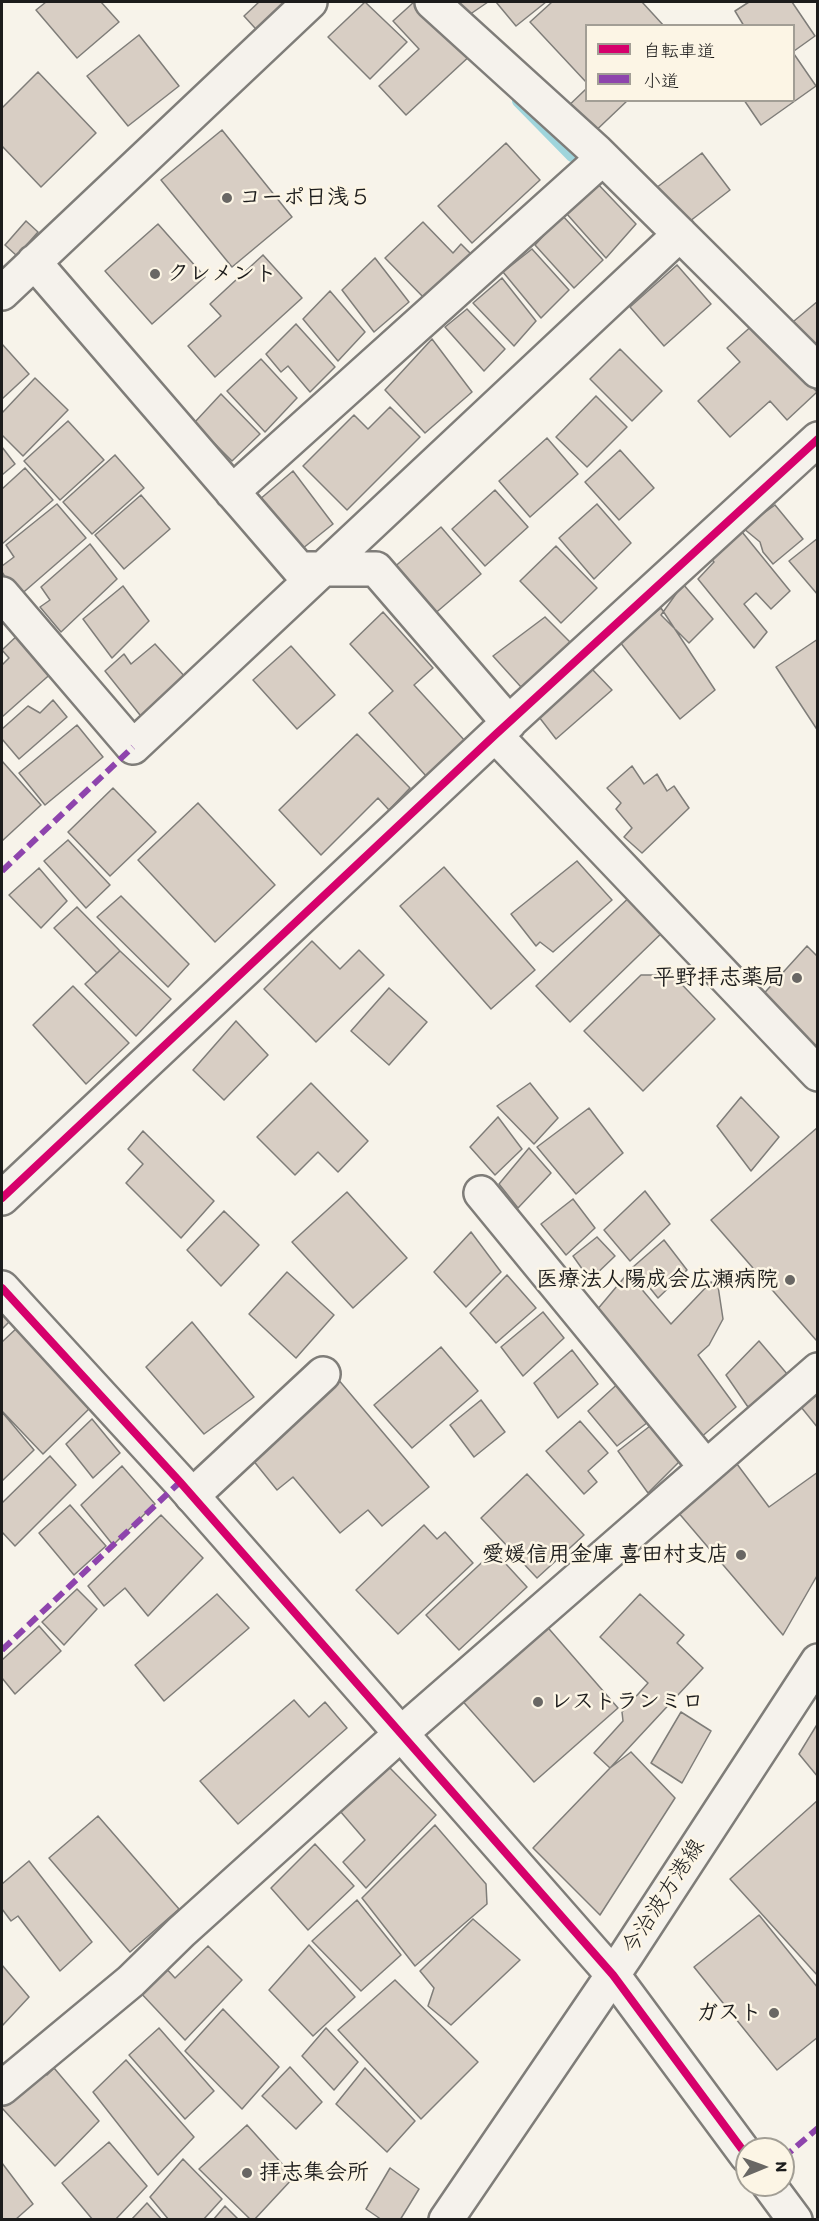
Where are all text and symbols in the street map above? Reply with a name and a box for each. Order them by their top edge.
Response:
legend [585,24,795,102]
text: 自転車道 [643,40,715,62]
text: 小道 [643,70,679,92]
place label: コーポ日浅５ [239,185,371,211]
marker: コーポ日浅５ [220,191,234,205]
place label: クレメント [167,261,277,287]
marker: クレメント [148,267,162,281]
place label: 平野拝志薬局 [653,965,785,991]
marker: 平野拝志薬局 [790,971,804,985]
place label: 医療法人陽成会広瀬病院 [536,1267,778,1293]
marker: 医療法人陽成会広瀬病院 [783,1273,797,1287]
place label: 愛媛信用金庫 喜田村支店 [482,1542,729,1568]
marker: 愛媛信用金庫 喜田村支店 [734,1548,748,1562]
place label: レストランミロ [550,1689,704,1715]
marker: レストランミロ [531,1695,545,1709]
street label: 今治波方港線 [617,1834,711,1960]
place label: ガスト [696,2000,762,2026]
marker: ガスト [767,2006,781,2020]
north arrow [735,2137,795,2197]
place label: 拝志集会所 [259,2160,369,2186]
text: N [772,2161,791,2172]
marker: 拝志集会所 [240,2166,254,2180]

